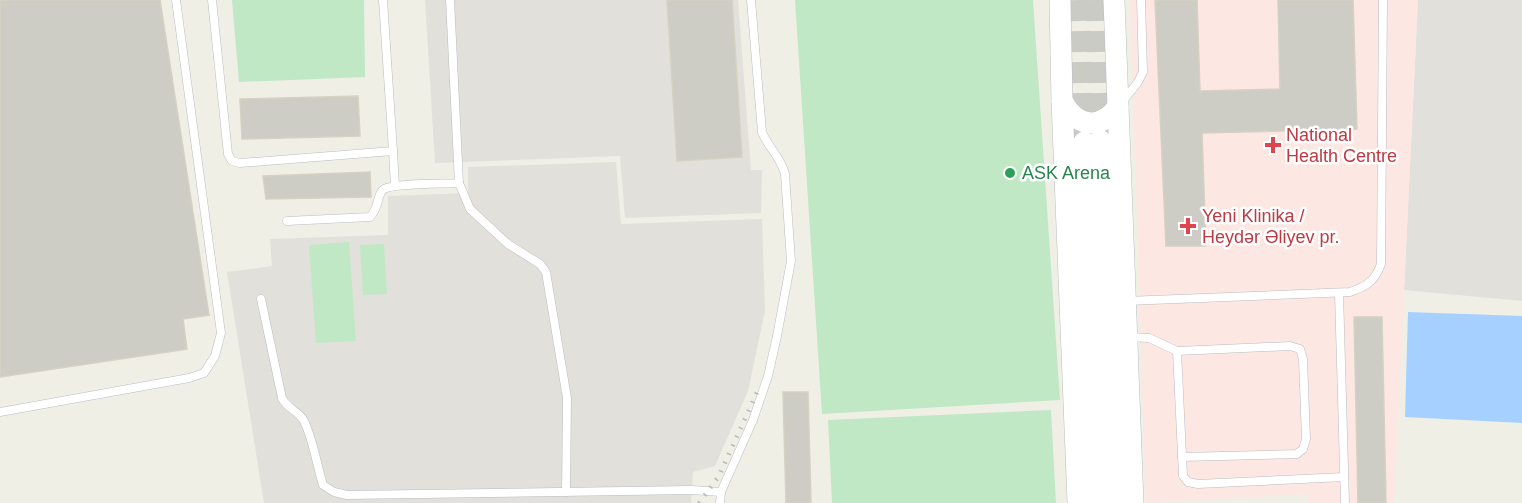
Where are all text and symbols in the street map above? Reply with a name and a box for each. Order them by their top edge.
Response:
place label: National Health Centre [1286,125,1397,166]
marker: National Health Centre [1264,136,1282,154]
place label: ASK Arena [1022,163,1111,183]
marker: ASK Arena [1003,166,1017,180]
place label: Yeni Klinika / Heydər Əliyev pr. [1202,206,1340,247]
marker: Yeni Klinika / Heydər Əliyev pr. [1179,217,1197,235]

